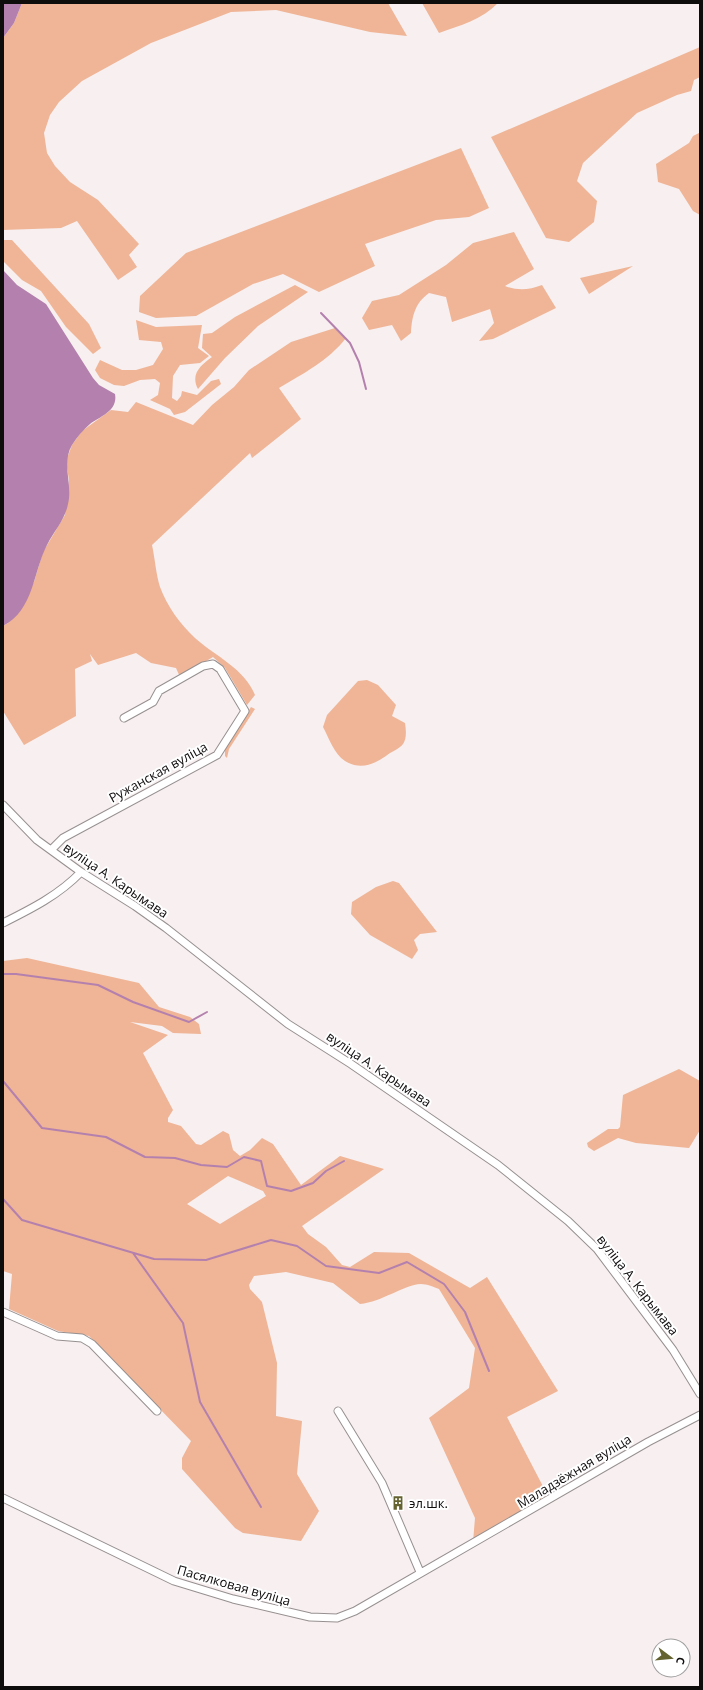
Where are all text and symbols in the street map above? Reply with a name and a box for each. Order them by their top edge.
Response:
street label: Ружанская вуліца [105,737,211,807]
street label: вуліца А. Карымава [60,838,172,922]
street label: вуліца А. Карымава [323,1027,435,1111]
street label: вуліца А. Карымава [593,1231,683,1339]
street label: Маладзёжная вуліца [514,1430,634,1512]
place label: эл.шк. [409,1494,448,1512]
building icon: эл.шк. [390,1495,406,1511]
street label: Пасялковая вуліца [175,1560,293,1610]
north arrow [651,1638,691,1678]
text: С [673,1655,689,1666]

